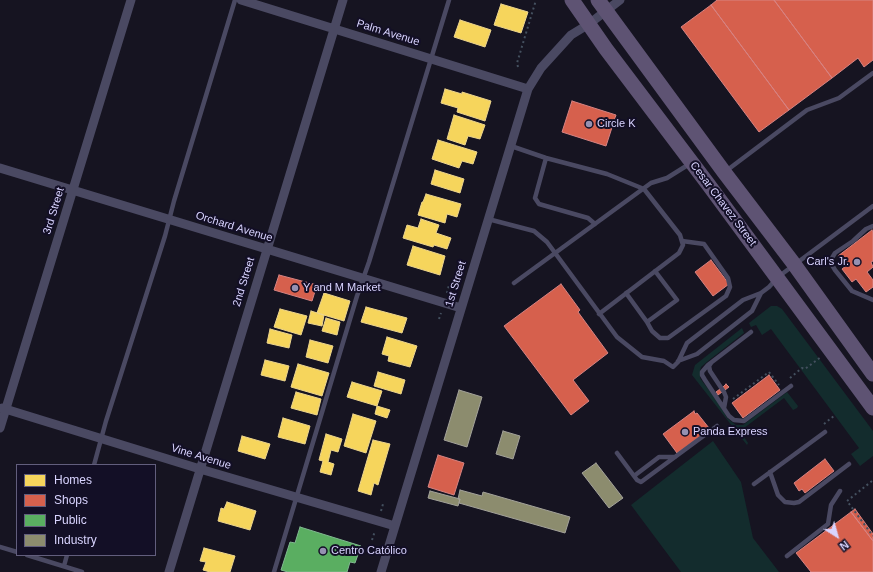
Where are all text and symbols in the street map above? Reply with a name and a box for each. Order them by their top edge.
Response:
street label: Palm Avenue [355,17,421,49]
place label: Circle K [597,117,636,131]
marker: Circle K [584,119,594,129]
street label: Cesar Chavez Street [687,159,759,249]
street label: 3rd Street [41,186,67,236]
street label: Orchard Avenue [194,209,274,245]
place label: Carl's Jr. [807,255,849,269]
street label: 2nd Street [230,256,258,308]
marker: Carl's Jr. [852,257,862,267]
street label: 1st Street [443,260,469,308]
place label: Y and M Market [303,281,381,295]
marker: Y and M Market [290,283,300,293]
place label: Panda Express [693,425,768,439]
marker: Panda Express [680,427,690,437]
street label: Vine Avenue [169,442,233,472]
legend [16,464,156,556]
text: Homes [54,473,92,487]
text: Shops [54,493,88,507]
text: Public [54,513,87,527]
north arrow [817,516,857,556]
text: Industry [54,533,97,547]
text: N [837,538,851,553]
place label: Centro Católico [331,544,407,558]
marker: Centro Católico [318,546,328,556]

